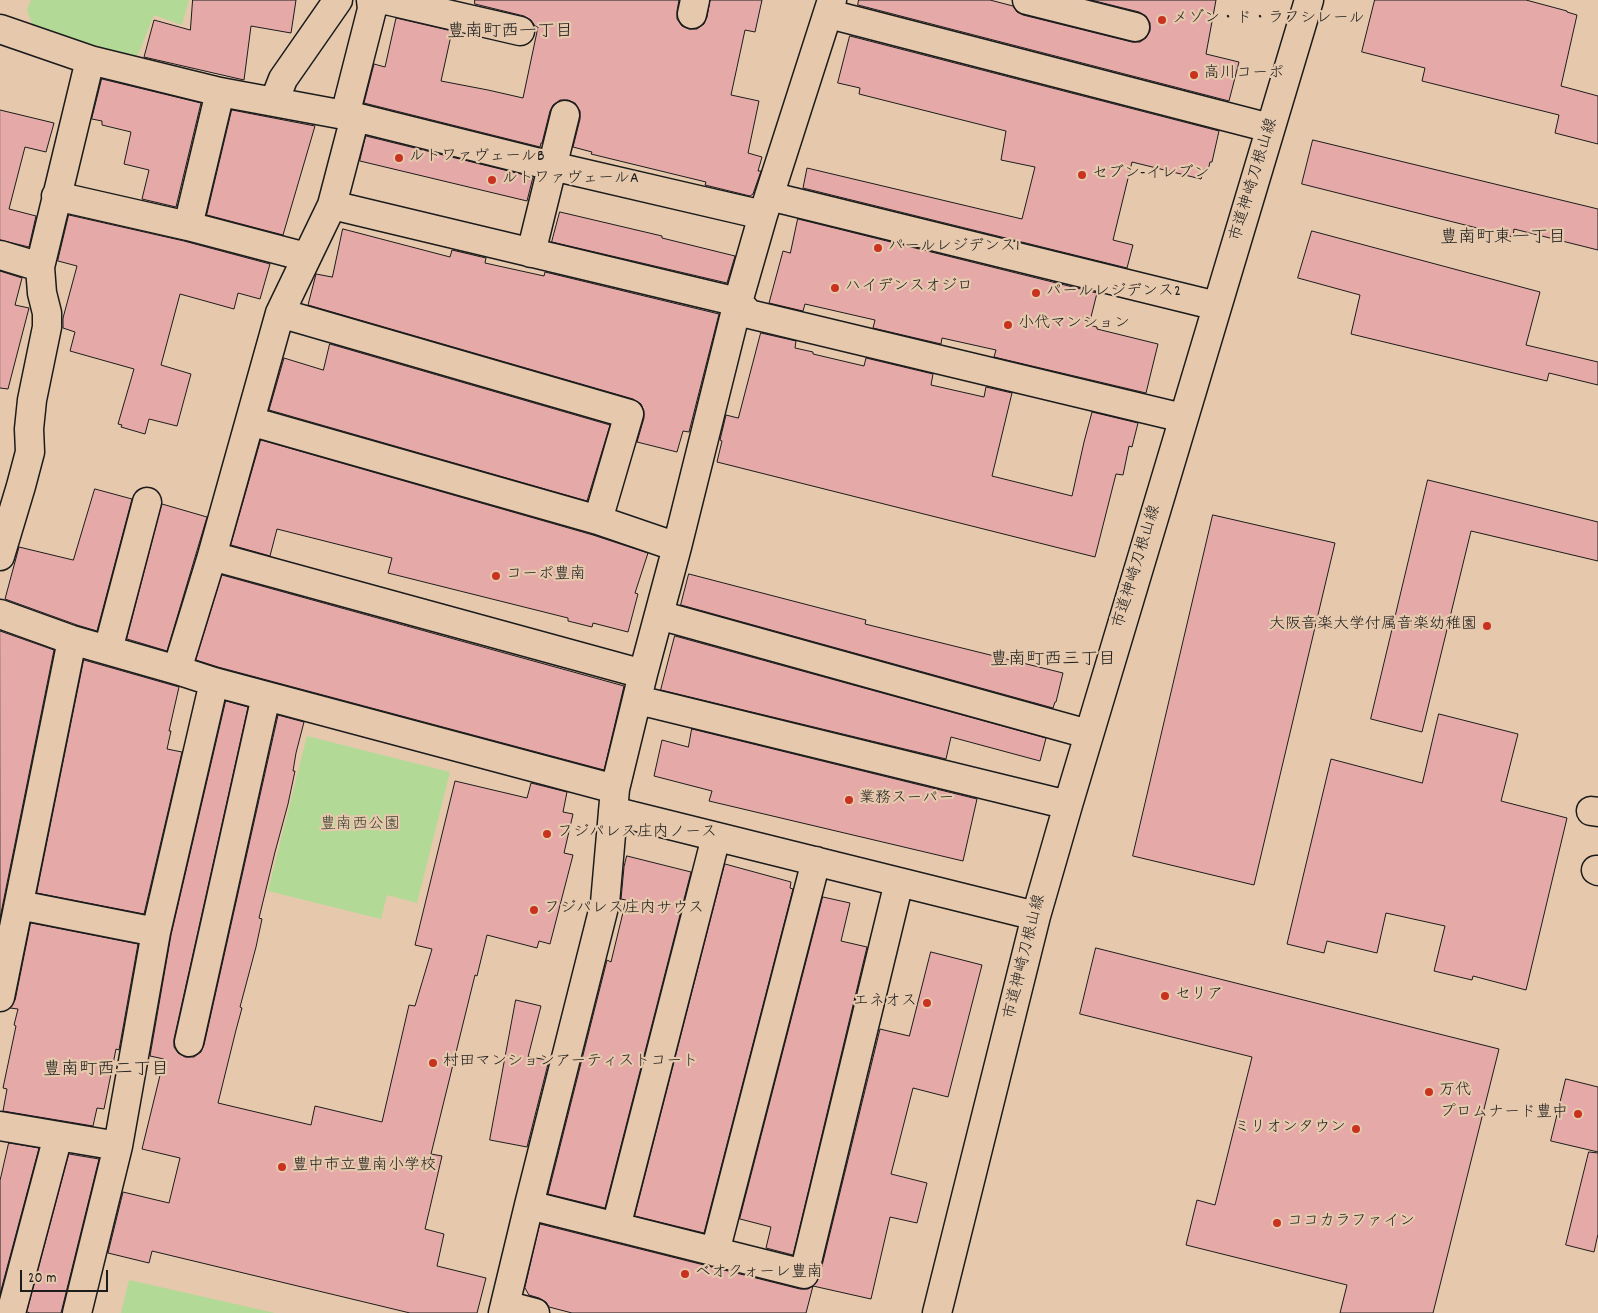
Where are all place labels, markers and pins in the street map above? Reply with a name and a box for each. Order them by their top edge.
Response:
place label: メゾン・ド・ラフシレール [1172,10,1365,30]
marker: メゾン・ド・ラフシレール [1156,14,1168,26]
place label: 高川コーポ [1204,65,1284,85]
marker: 高川コーポ [1188,69,1200,81]
place label: ルトワァヴェールB [409,148,545,168]
marker: ルトワァヴェールB [393,152,405,164]
place label: セブン-イレブン [1092,165,1209,185]
marker: セブン-イレブン [1076,169,1088,181]
place label: ルトワァヴェールA [502,170,639,190]
marker: ルトワァヴェールA [486,174,498,186]
place label: パールレジデンス1 [888,238,1020,258]
marker: パールレジデンス1 [872,242,884,254]
place label: ハイデンスオジロ [845,278,973,298]
marker: ハイデンスオジロ [829,282,841,294]
place label: パールレジデンス2 [1046,283,1181,303]
marker: パールレジデンス2 [1030,287,1042,299]
place label: 小代マンション [1018,315,1130,335]
marker: 小代マンション [1002,319,1014,331]
place label: コーポ豊南 [506,566,586,586]
marker: コーポ豊南 [490,570,502,582]
place label: 大阪音楽大学付属音楽幼稚園 [1269,616,1477,636]
marker: 大阪音楽大学付属音楽幼稚園 [1481,620,1493,632]
place label: 業務スーパー [859,790,954,810]
marker: 業務スーパー [843,794,855,806]
place label: フジパレス庄内ノース [557,824,717,844]
marker: フジパレス庄内ノース [541,828,553,840]
place label: フジパレス庄内サウス [544,900,704,920]
marker: フジパレス庄内サウス [528,904,540,916]
place label: セリア [1175,986,1223,1006]
marker: セリア [1159,990,1171,1002]
place label: エネオス [853,993,917,1013]
marker: エネオス [921,997,933,1009]
place label: 村田マンションアーティストコート [443,1053,698,1073]
marker: 村田マンションアーティストコート [427,1057,439,1069]
place label: 万代 [1439,1082,1471,1102]
marker: 万代 [1423,1086,1435,1098]
place label: プロムナード豊中 [1440,1104,1568,1124]
marker: プロムナード豊中 [1572,1108,1584,1120]
place label: ミリオンタウン [1234,1119,1346,1139]
marker: ミリオンタウン [1350,1123,1362,1135]
place label: 豊中市立豊南小学校 [292,1157,436,1177]
marker: 豊中市立豊南小学校 [276,1161,288,1173]
place label: ココカラファイン [1287,1213,1415,1233]
marker: ココカラファイン [1271,1217,1283,1229]
place label: ベオクォーレ豊南 [695,1264,823,1284]
marker: ベオクォーレ豊南 [679,1268,691,1280]

